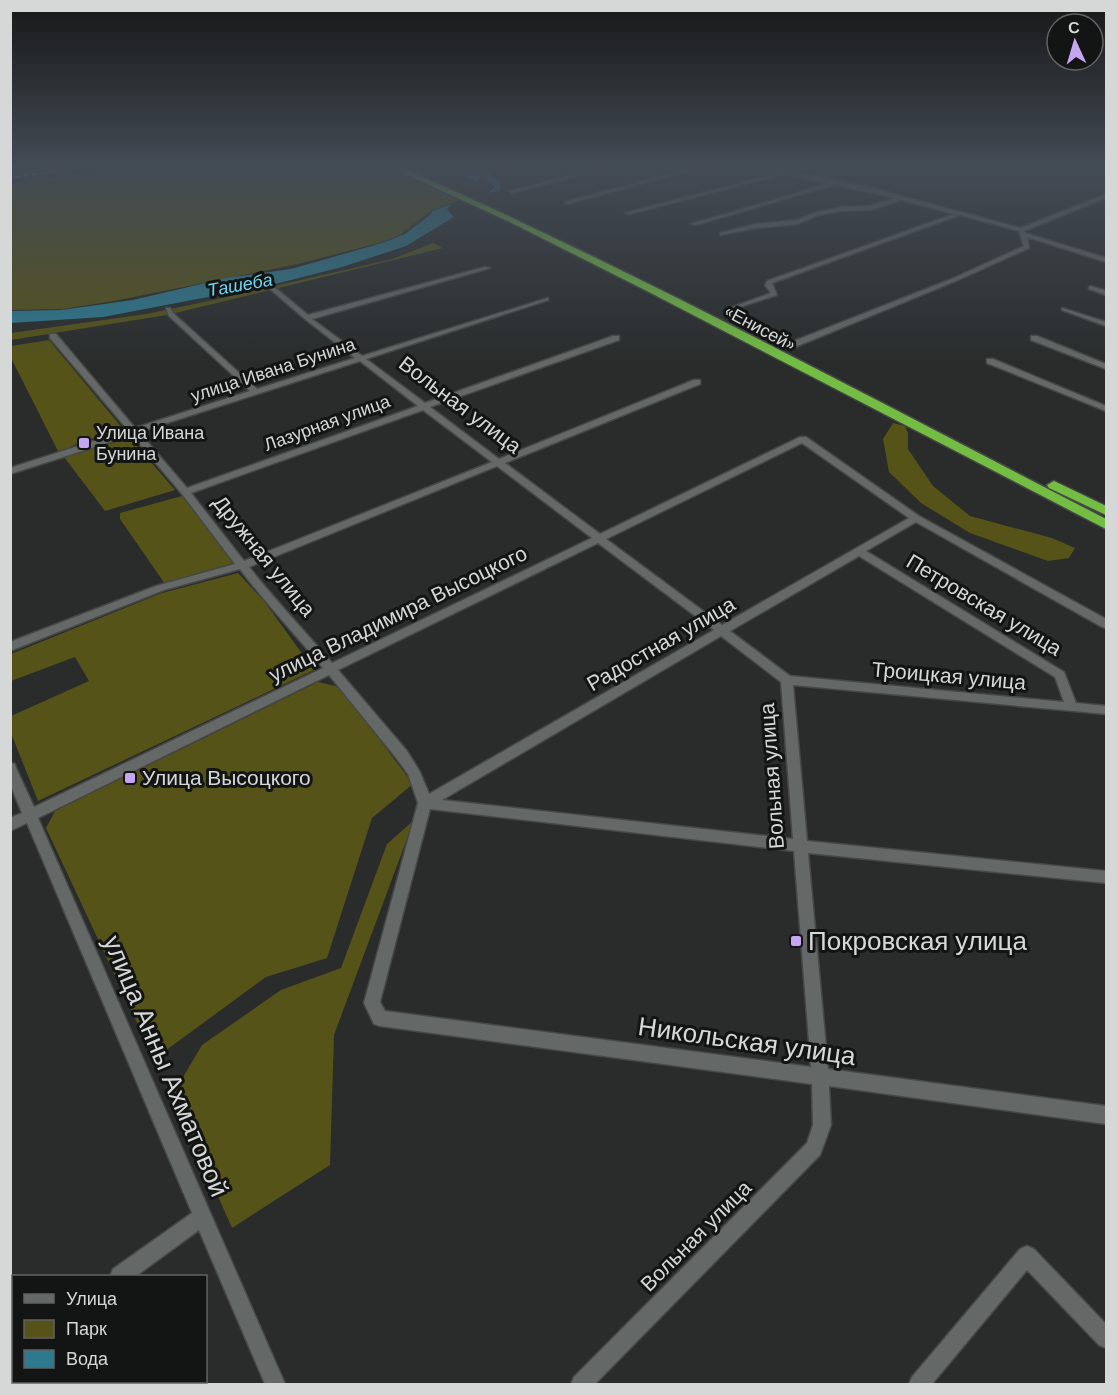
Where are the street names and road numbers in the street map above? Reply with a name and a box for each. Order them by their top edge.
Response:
street label: «Енисей» [720,299,800,357]
street label: улица Ивана Бунина [188,332,359,408]
street label: Вольная улица [393,350,527,460]
street label: Лазурная улица [261,389,394,457]
street label: Дружная улица [206,490,322,623]
street label: улица Владимира Высоцкого [264,539,532,689]
street label: Петровская улица [901,548,1067,663]
street label: Радостная улица [582,590,741,698]
street label: Троицкая улица [871,655,1028,697]
street label: Вольная улица [753,702,791,850]
street label: улица Анны Ахматовой [96,930,236,1202]
street label: Никольская улица [636,1009,859,1073]
street label: Вольная улица [634,1174,758,1298]

